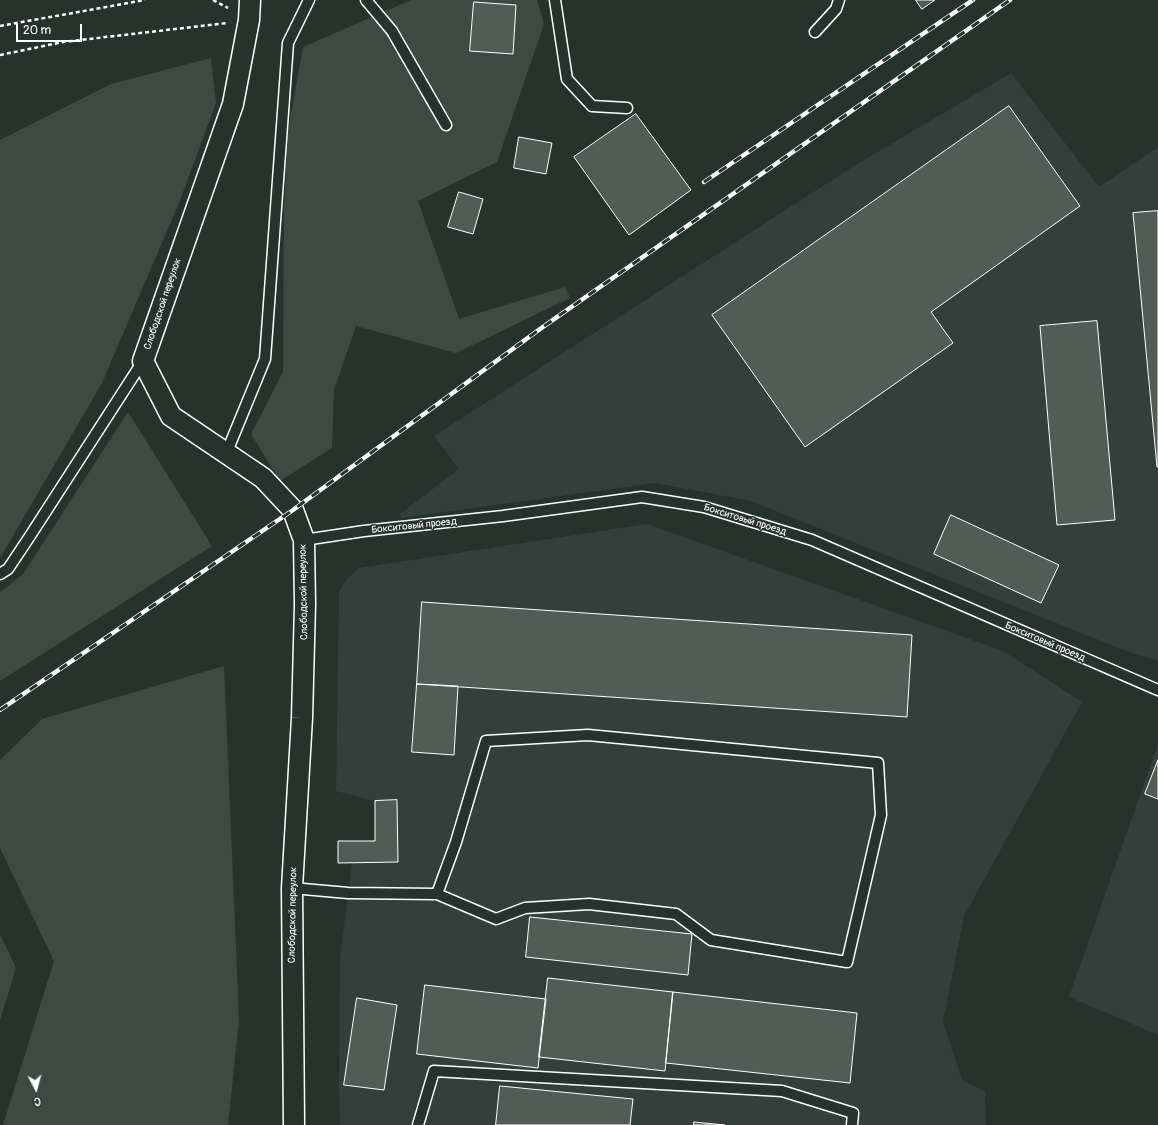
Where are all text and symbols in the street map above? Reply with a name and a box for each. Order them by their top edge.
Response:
scale bar [18,16,84,42]
text: 20 m [23,23,51,38]
street label: Слободской переулок [142,257,184,351]
street label: Бокситовый проезд [702,502,788,538]
street label: Бокситовый проезд [371,516,457,536]
street label: Слободской переулок [297,544,311,640]
street label: Бокситовый проезд [1003,620,1087,664]
street label: Слободской переулок [286,867,300,963]
north arrow [16,1069,56,1109]
text: С [33,1095,41,1108]

